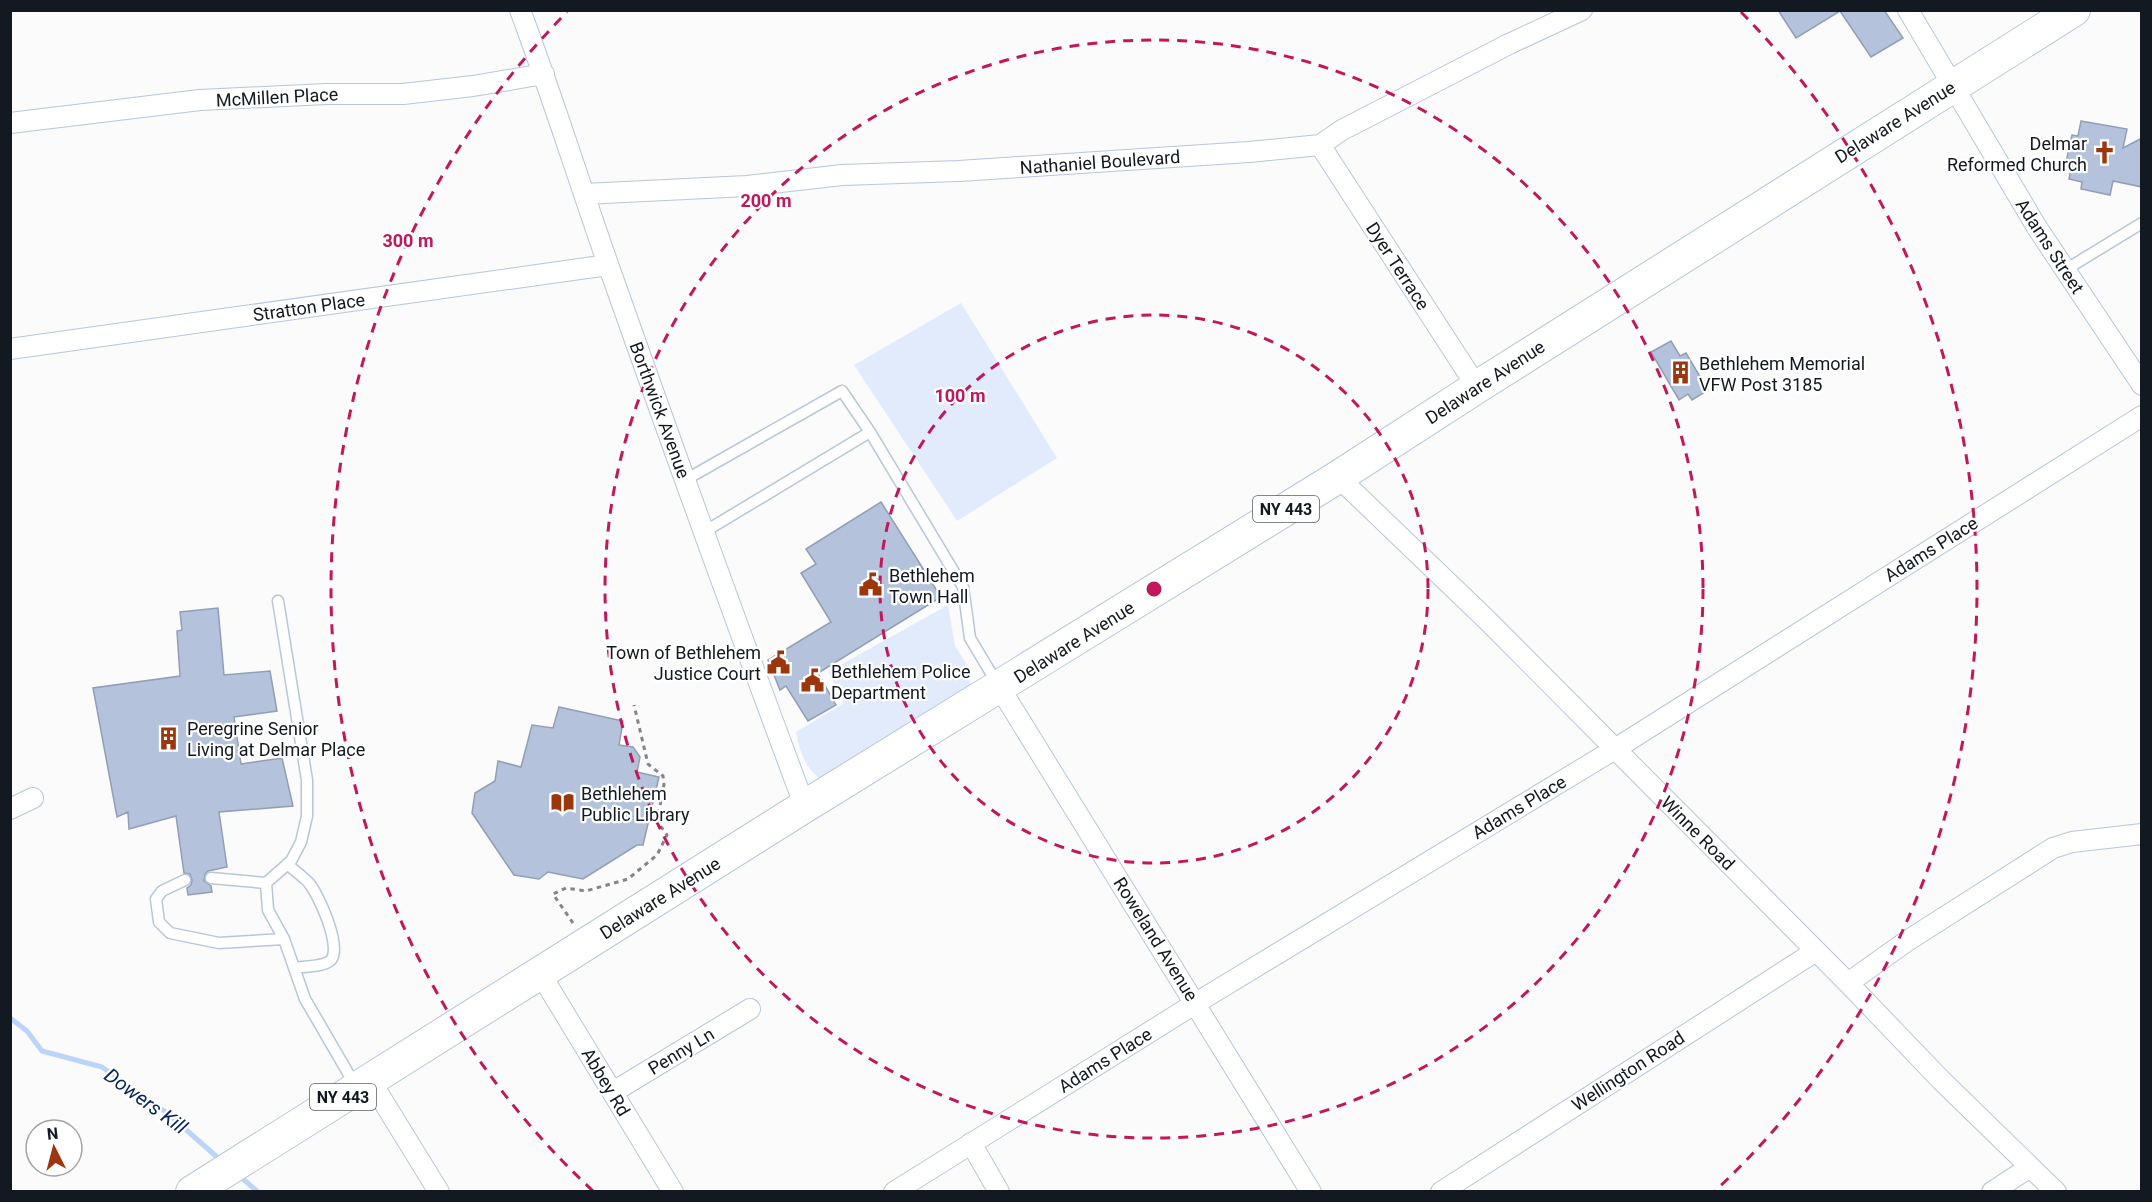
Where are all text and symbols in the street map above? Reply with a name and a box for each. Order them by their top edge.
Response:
street label: Delaware Avenue [1831,77,1959,167]
street label: McMillen Place [215,83,339,111]
place label: Delmar Reformed Church [1947,133,2087,175]
church icon: Delmar Reformed Church [2092,140,2118,166]
street label: Nathaniel Boulevard [1019,146,1181,178]
text: 200 m [740,190,792,211]
street label: Adams Street [2012,195,2088,297]
street label: Dyer Terrace [1362,218,1434,314]
text: 300 m [382,230,434,251]
street label: Stratton Place [252,289,366,325]
street label: Delaware Avenue [1422,336,1548,428]
street label: Borthwick Avenue [626,339,694,481]
place label: Bethlehem Memorial VFW Post 3185 [1699,353,1865,395]
building icon: Bethlehem Memorial VFW Post 3185 [1668,360,1694,386]
text: 100 m [934,385,986,406]
road number: NY 443 [1253,496,1319,522]
street label: Adams Place [1881,512,1981,586]
place label: Bethlehem Town Hall [889,565,975,607]
public building icon: Bethlehem Town Hall [858,572,884,598]
centre of rings [1144,579,1164,599]
street label: Delaware Avenue [1010,597,1138,687]
place label: Town of Bethlehem Justice Court [606,642,761,684]
public building icon: Town of Bethlehem Justice Court [766,649,792,675]
place label: Bethlehem Police Department [831,661,970,703]
public building icon: Bethlehem Police Department [800,668,826,694]
place label: Peregrine Senior Living at Delmar Place [187,718,365,760]
building icon: Peregrine Senior Living at Delmar Place [156,725,182,751]
street label: Adams Place [1468,771,1570,843]
place label: Bethlehem Public Library [581,783,690,825]
library icon: Bethlehem Public Library [550,790,576,816]
street label: Winne Road [1657,792,1739,874]
street label: Delaware Avenue [596,853,724,943]
street label: Roweland Avenue [1109,873,1203,1005]
street label: Penny Ln [644,1023,718,1079]
street label: Adams Place [1055,1023,1155,1097]
street label: Wellington Road [1568,1027,1688,1115]
street label: Abbey Rd [578,1044,634,1120]
water label: Dowers Kill [100,1063,192,1139]
road number: NY 443 [310,1084,376,1110]
north arrow [24,1118,84,1178]
text: N [46,1124,59,1144]

